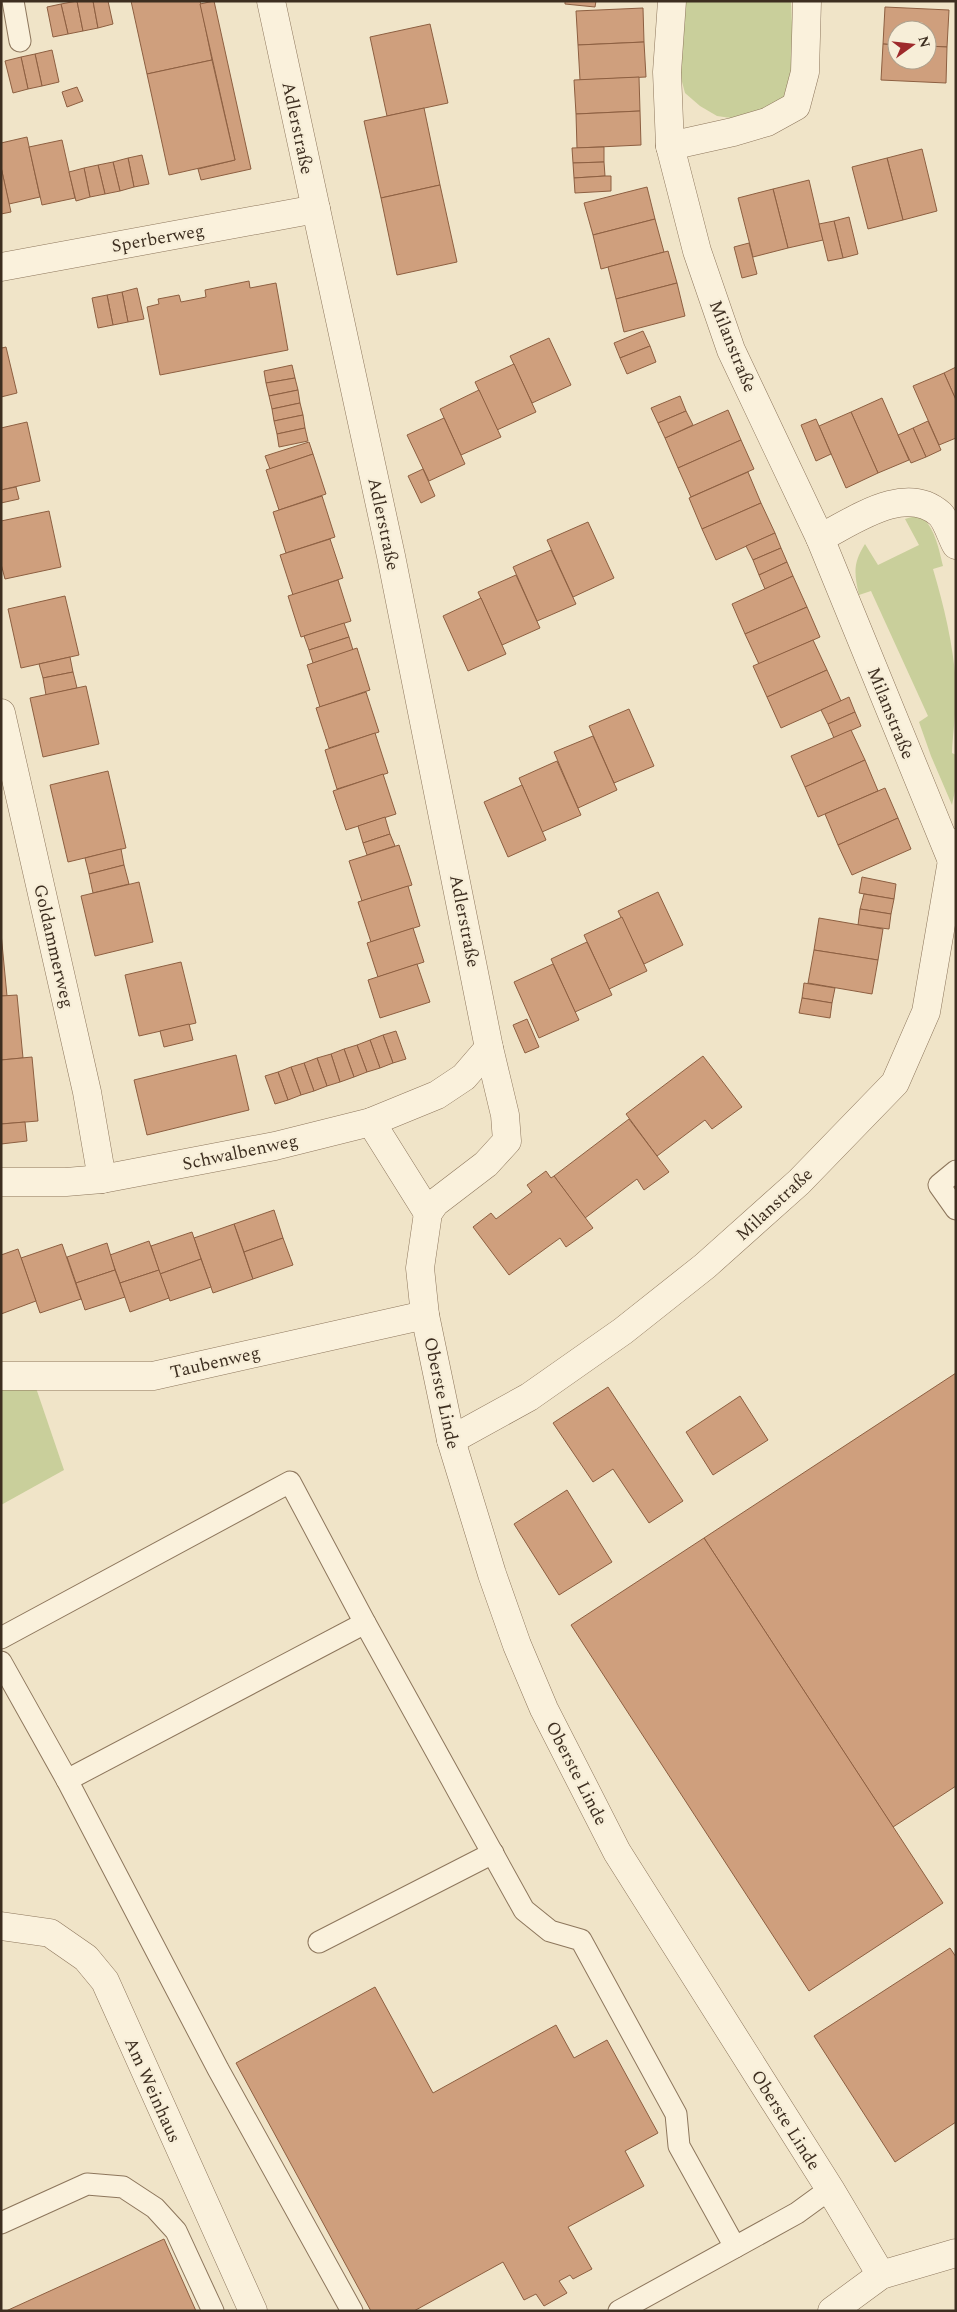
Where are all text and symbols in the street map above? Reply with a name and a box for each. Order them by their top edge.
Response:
north arrow [887,20,937,70]
text: N [912,34,936,50]
street label: Adlerstraße [275,79,321,177]
street label: Sperberweg [110,217,207,260]
street label: Milanstraße [702,296,763,396]
street label: Adlerstraße [361,475,407,573]
street label: Milanstraße [860,663,921,763]
street label: Adlerstraße [442,872,487,970]
street label: Goldammerweg [26,881,81,1011]
street label: Schwalbenweg [180,1127,300,1178]
street label: Milanstraße [730,1161,819,1247]
street label: Oberste Linde [416,1335,467,1452]
street label: Taubenweg [167,1339,263,1386]
street label: Oberste Linde [539,1716,614,1830]
street label: Am Weinhaus [117,2033,188,2147]
street label: Oberste Linde [744,2065,827,2176]

